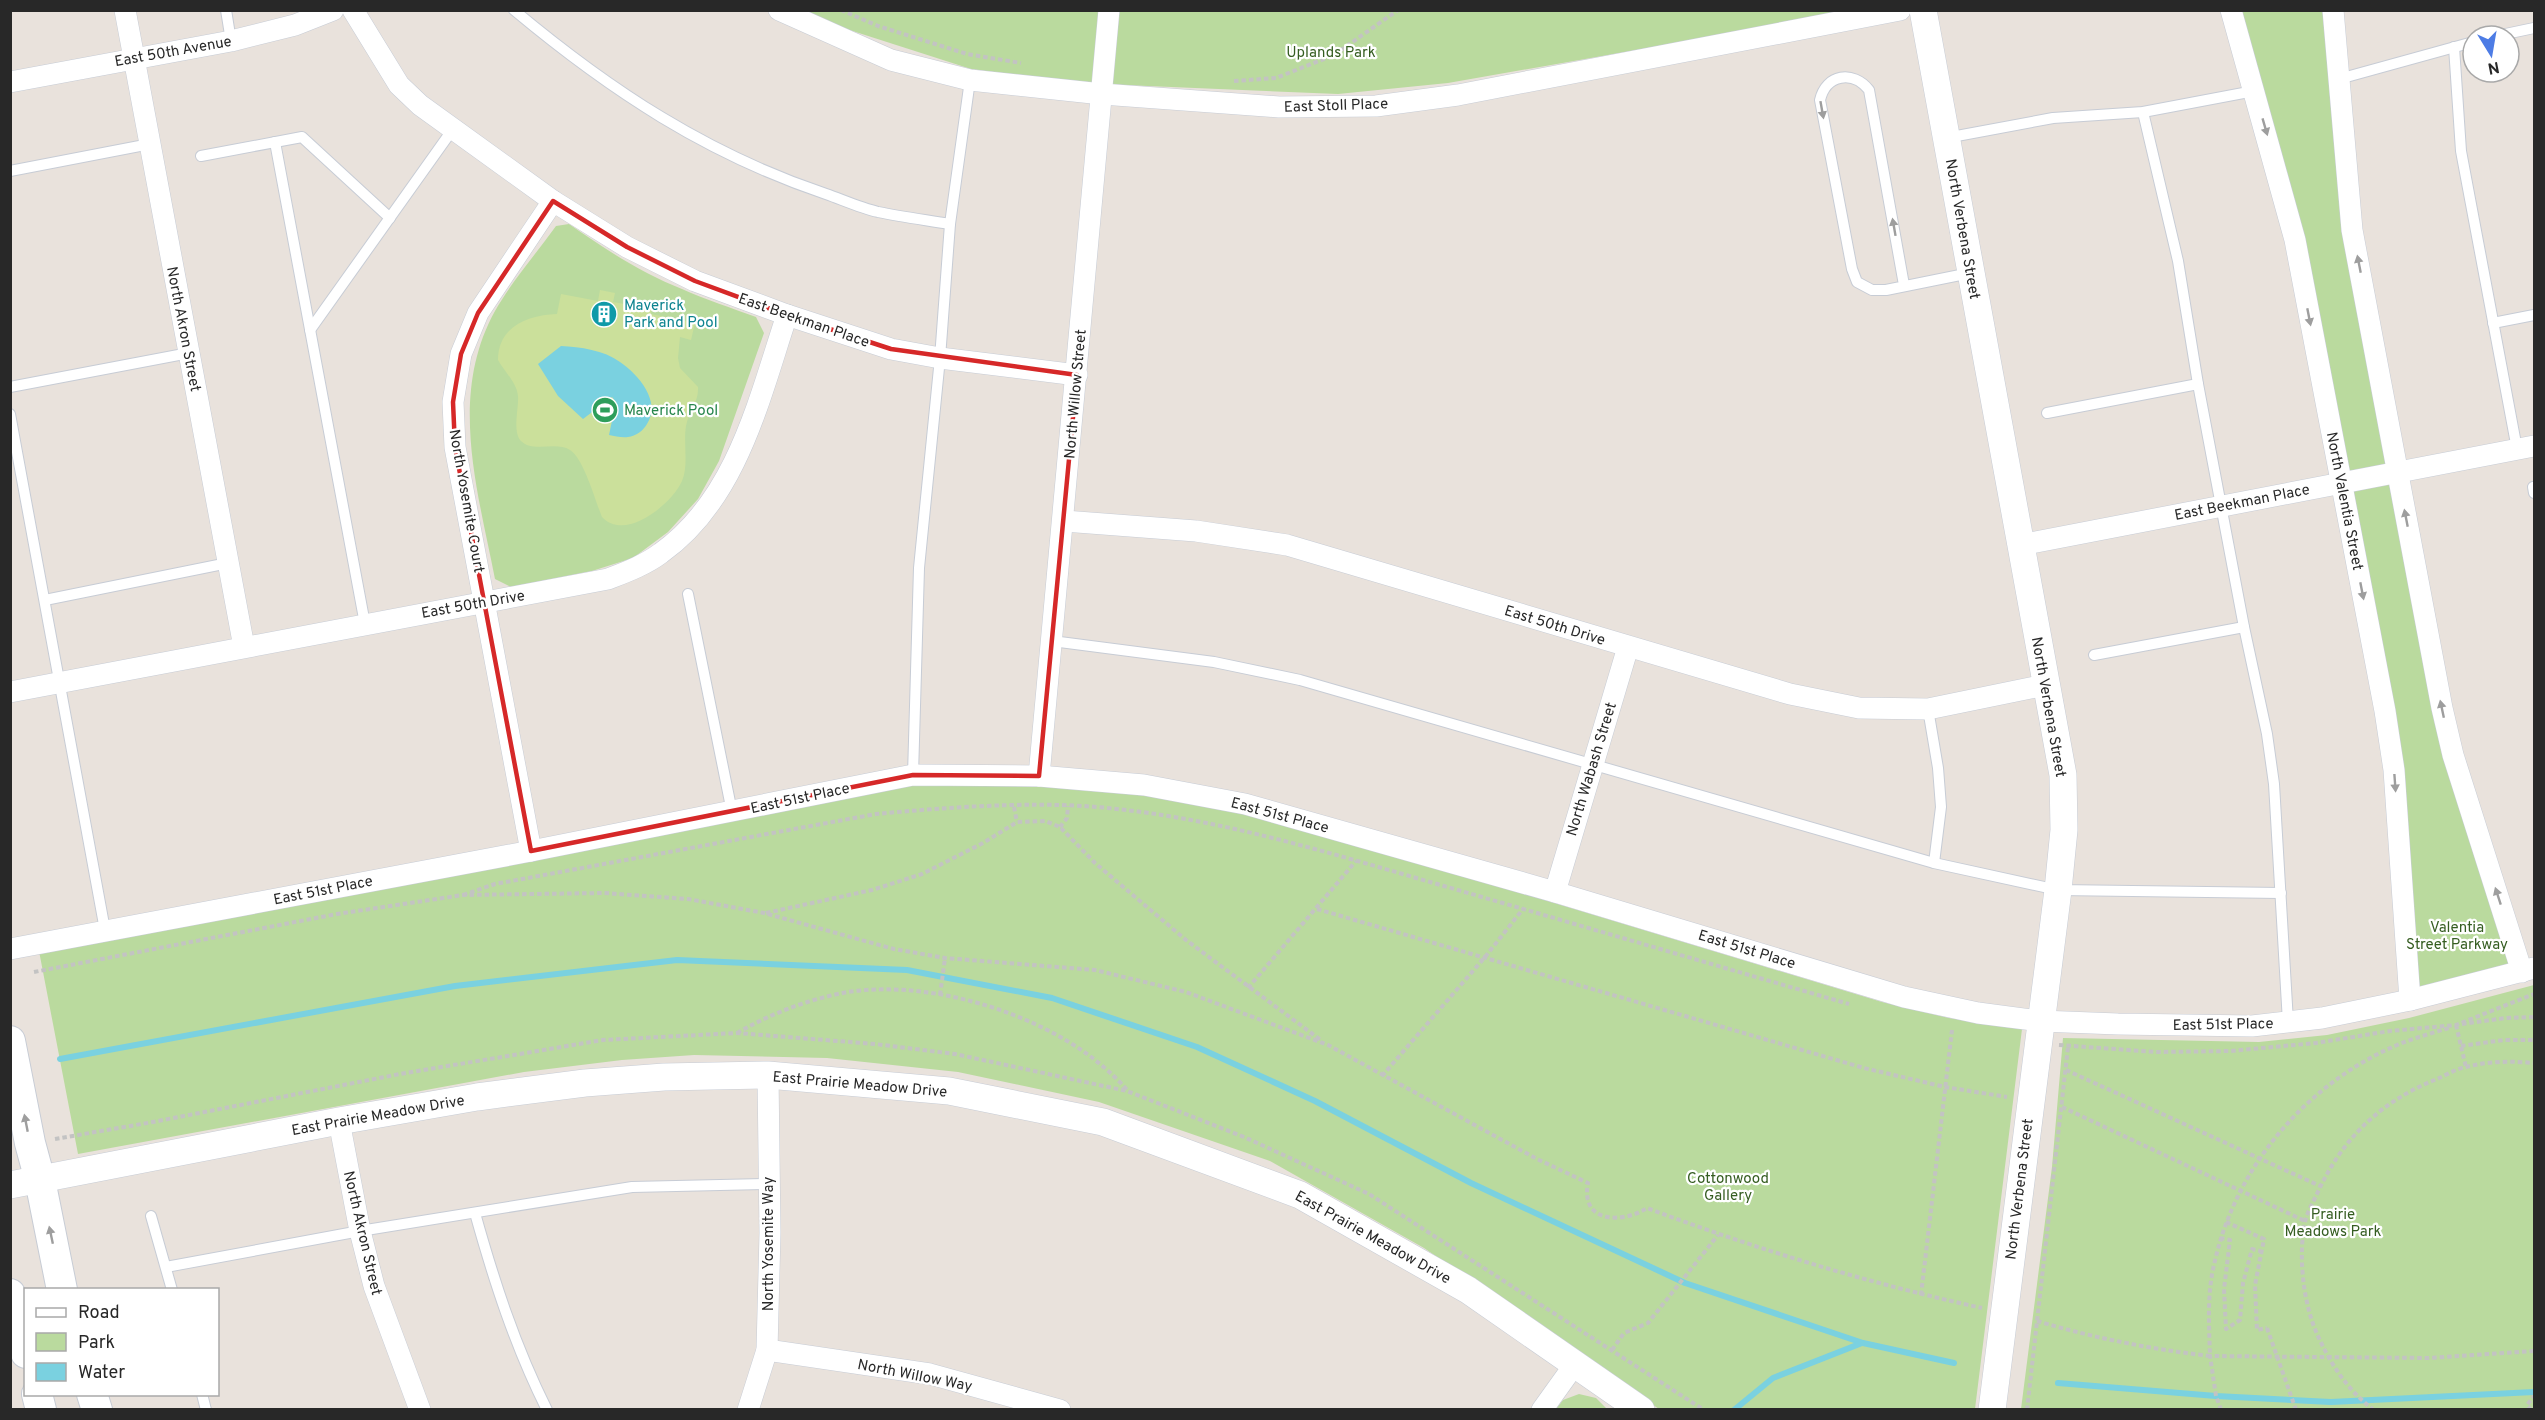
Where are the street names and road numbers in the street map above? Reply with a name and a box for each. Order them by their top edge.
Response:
street label: East 50th Avenue [113,33,233,72]
street label: East Stoll Place [1284,95,1388,118]
street label: North Verbena Street [1940,158,1983,301]
street label: North Akron Street [161,265,204,393]
street label: East Beekman Place [735,290,872,353]
street label: North Willow Street [1061,329,1092,460]
street label: North Yosemite Court [444,428,487,574]
street label: North Valentia Street [2321,430,2366,572]
street label: East Beekman Place [2173,481,2312,526]
street label: East 50th Drive [420,587,526,624]
street label: East 50th Drive [1502,602,1607,651]
street label: North Verbena Street [2026,636,2069,779]
street label: North Wabash Street [1563,700,1622,839]
street label: East 51st Place [749,780,852,819]
street label: East 51st Place [1228,794,1331,839]
street label: East 51st Place [272,873,375,910]
street label: East 51st Place [1696,927,1798,974]
street label: East 51st Place [2172,1015,2274,1036]
street label: East Prairie Meadow Drive [772,1068,948,1103]
street label: East Prairie Meadow Drive [290,1092,466,1141]
street label: North Verbena Street [2002,1117,2039,1261]
street label: North Akron Street [338,1169,385,1297]
street label: North Yosemite Way [760,1177,779,1311]
street label: East Prairie Meadow Drive [1291,1187,1454,1289]
street label: North Willow Way [856,1356,974,1397]

